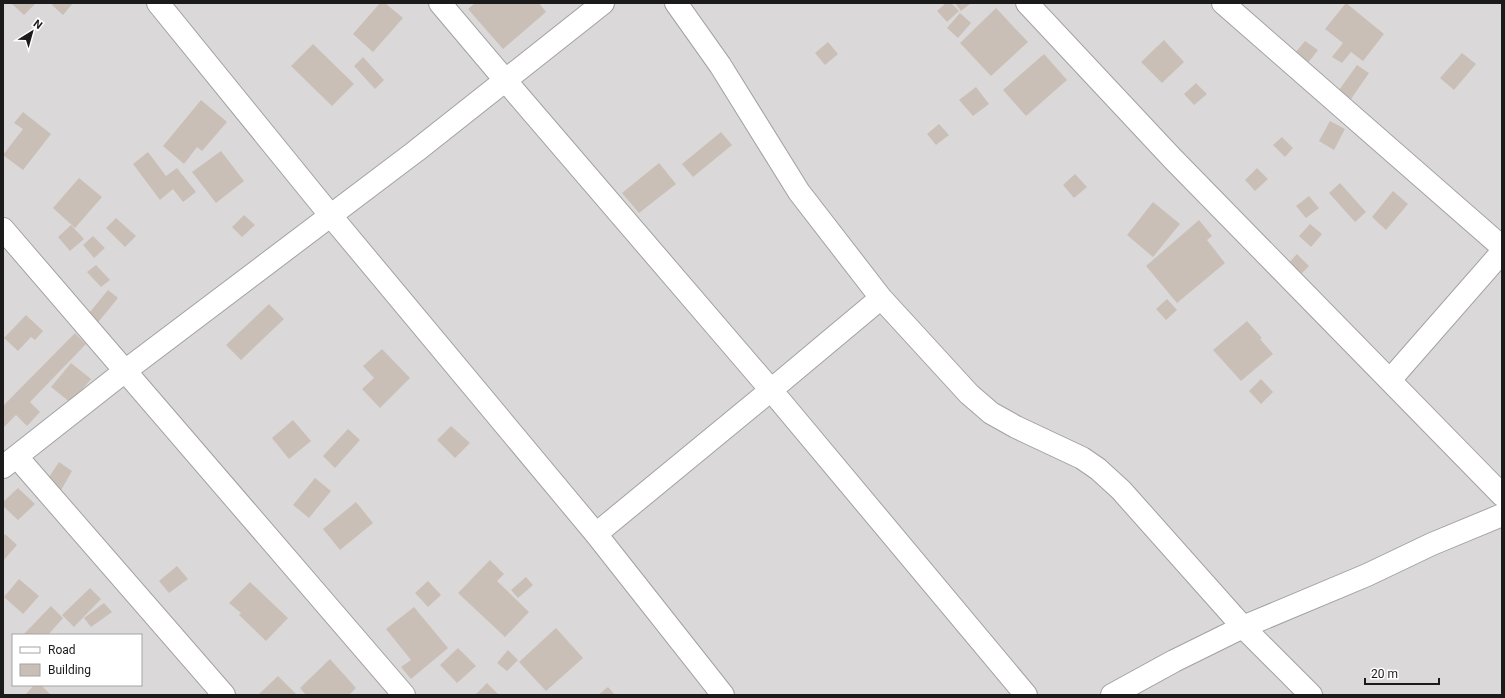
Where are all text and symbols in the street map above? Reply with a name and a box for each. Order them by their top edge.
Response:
north arrow [12,12,52,52]
text: N [31,17,45,32]
legend [12,634,142,686]
text: Road [48,643,76,657]
scale bar [1365,660,1439,686]
text: Building [48,663,91,677]
text: 20 m [1371,667,1398,681]

